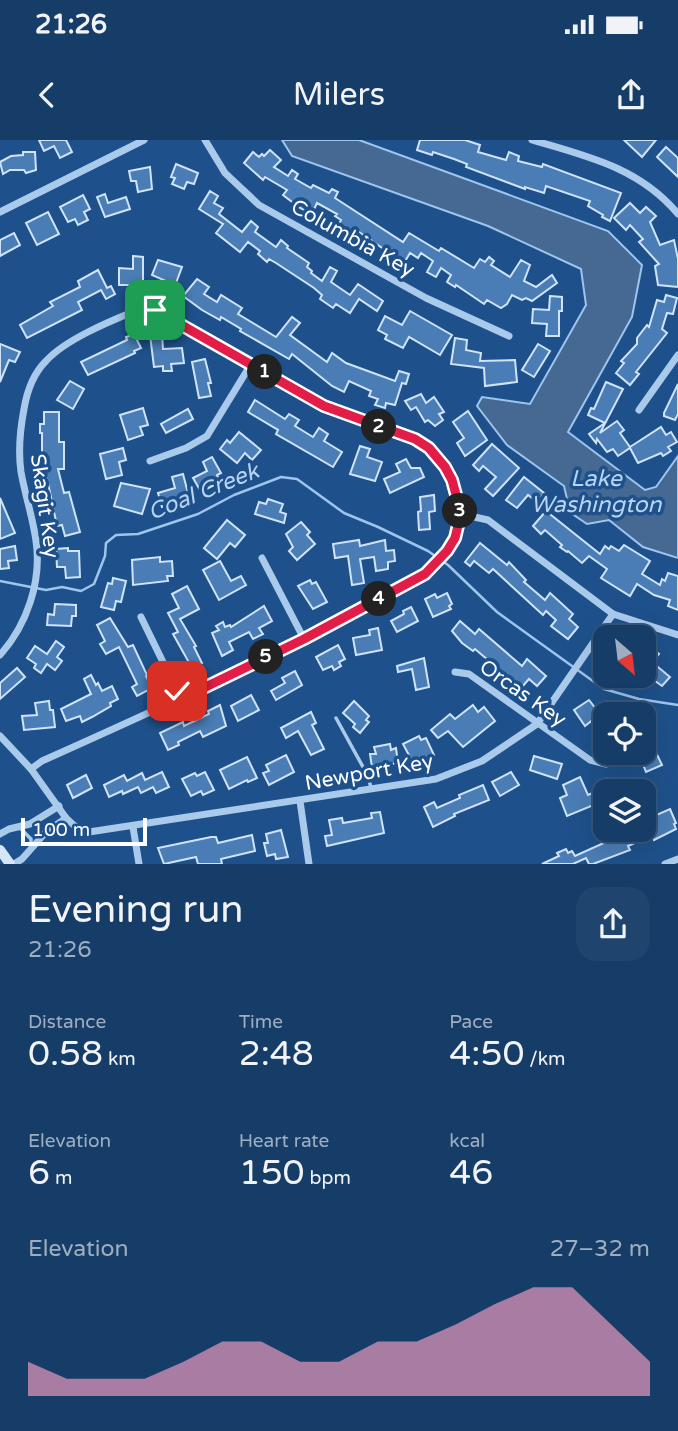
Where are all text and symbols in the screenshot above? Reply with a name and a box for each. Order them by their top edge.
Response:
text: 21:26 [35,9,107,40]
icon: back [28,76,66,114]
text: Milers [293,76,385,114]
icon: share [612,76,650,114]
street label: Columbia Key [287,194,419,283]
pin [125,280,185,340]
icon: arrive [136,291,174,329]
pin: 1 [247,355,282,390]
text: 1 [259,360,270,382]
pin: 2 [362,410,396,444]
text: 2 [373,415,384,437]
street label: Skagit Key [25,452,64,560]
water label: Coal Creek [144,456,264,527]
water label: Lake Washington [530,465,663,519]
pin: 3 [442,494,477,528]
text: 3 [454,499,465,521]
pin: 4 [362,582,396,616]
text: 4 [373,587,384,609]
north arrow [593,625,656,688]
map controls [593,625,656,842]
pin: 5 [248,640,284,674]
text: 5 [260,645,271,667]
street label: Orcas Key [474,654,571,732]
pin [147,661,207,721]
icon: check [158,672,196,710]
button: locate [593,702,656,765]
street label: Newport Key [303,749,435,796]
button: layers [593,779,656,842]
scale bar [21,815,147,847]
text: 100 m [32,819,90,841]
text: Evening run [28,887,243,933]
button: share [576,887,650,961]
text: 21:26 [28,936,92,964]
text: Distance [28,1011,106,1033]
text: Time [239,1011,283,1033]
text: Pace [449,1011,493,1033]
text: 0.58 [28,1033,103,1075]
text: 2:48 [239,1033,314,1075]
text: 4:50 [449,1033,524,1075]
text: km [103,1048,136,1070]
text: /km [524,1048,566,1070]
text: Elevation [28,1130,111,1152]
text: Heart rate [239,1130,329,1152]
text: kcal [449,1130,485,1152]
text: 6 [28,1152,50,1194]
text: 150 [239,1152,305,1194]
text: 46 [449,1152,493,1194]
text: m [50,1167,72,1189]
text: bpm [305,1167,351,1189]
text: Elevation [28,1235,129,1263]
text: 27–32 m [550,1235,650,1263]

